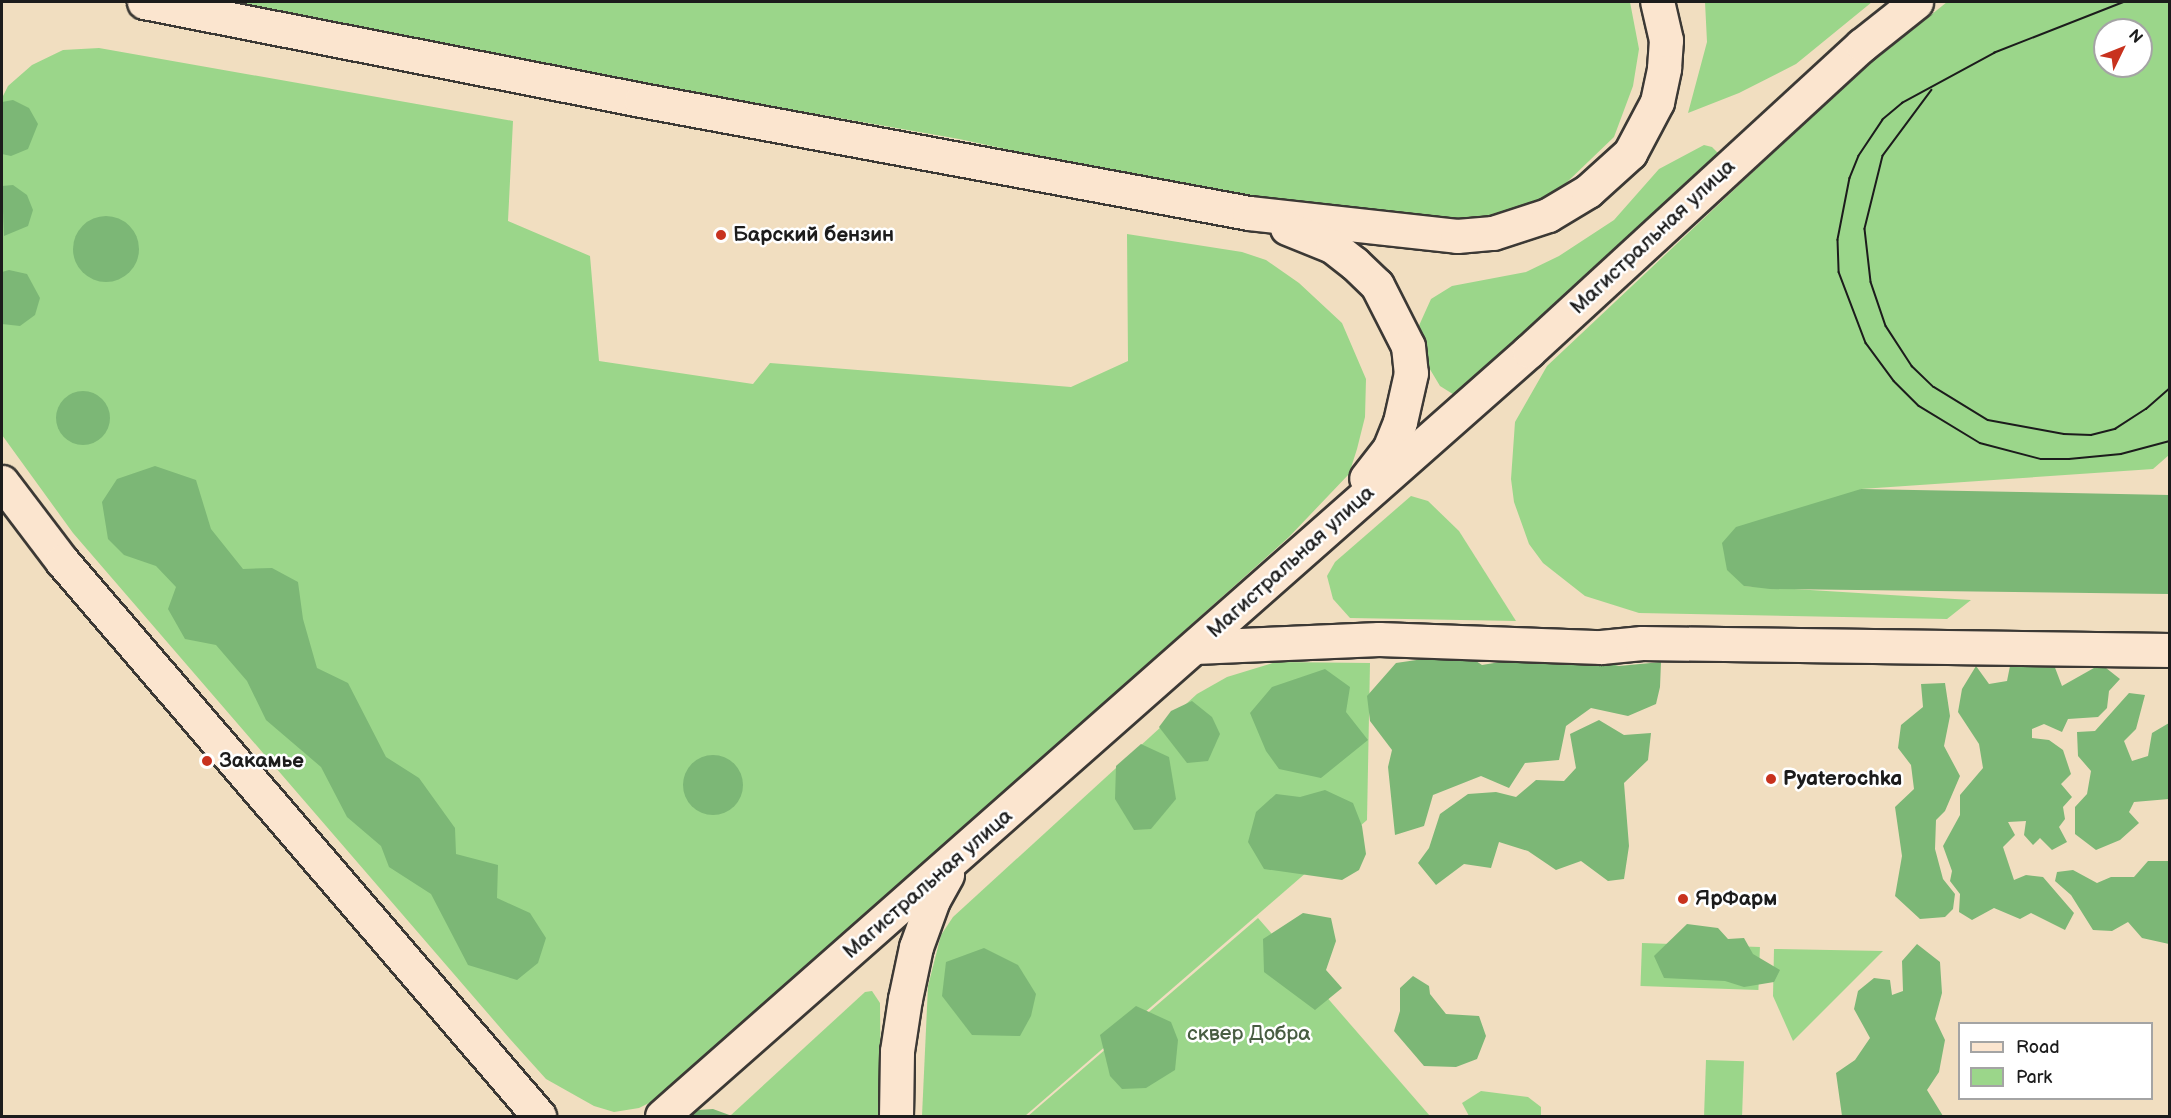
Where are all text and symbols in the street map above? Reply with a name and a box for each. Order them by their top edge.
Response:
north arrow [2093,18,2153,78]
text: N [2124,26,2146,48]
street label: Магистральная улица [1565,154,1741,320]
place label: Барский бензин [733,222,894,248]
marker: Барский бензин [714,228,728,242]
street label: Магистральная улица [1202,480,1380,644]
place label: Закамье [219,748,304,774]
marker: Закамье [200,754,214,768]
place label: Pyaterochka [1783,766,1902,792]
marker: Pyaterochka [1764,772,1778,786]
street label: Магистральная улица [838,804,1018,964]
place label: ЯрФарм [1695,886,1777,912]
marker: ЯрФарм [1676,892,1690,906]
park label: сквер Добра [1187,1021,1311,1047]
legend [1958,1022,2153,1100]
text: Road [2016,1037,2060,1058]
text: Park [2016,1067,2052,1088]

